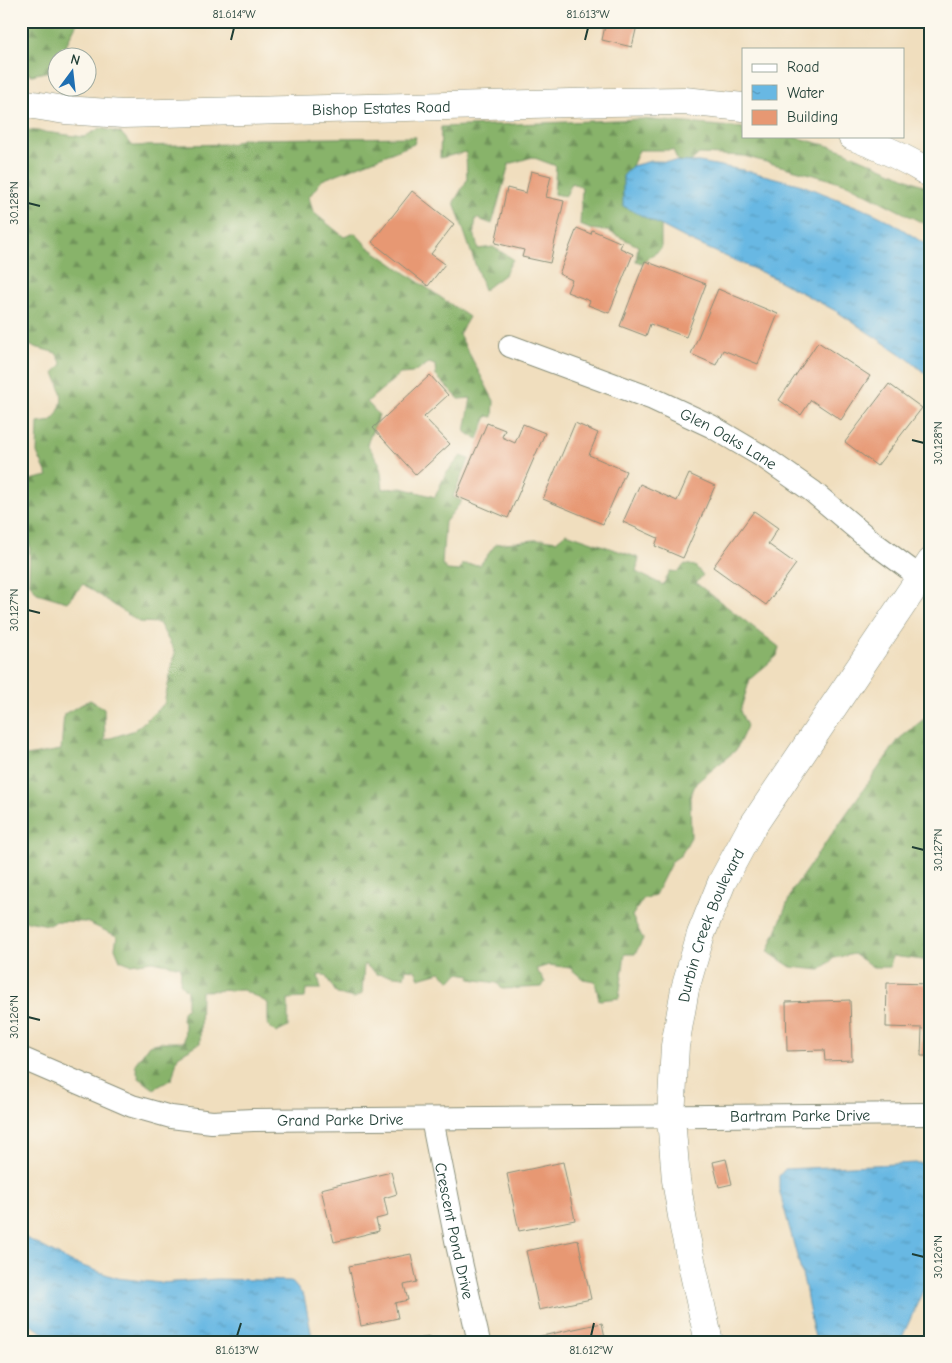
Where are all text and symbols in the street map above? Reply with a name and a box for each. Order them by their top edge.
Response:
text: 81.614°W [212,7,256,21]
text: 81.613°W [566,7,610,21]
north arrow [48,48,98,98]
legend [742,48,904,138]
text: N [69,51,82,69]
text: Road [787,58,819,76]
text: Water [787,84,824,102]
street label: Bishop Estates Road [312,98,451,119]
text: Building [787,108,838,126]
text: 30.128°N [7,181,21,225]
street label: Glen Oaks Lane [677,405,780,474]
text: 30.128°N [931,421,945,465]
text: 30.127°N [7,589,21,631]
text: 30.127°N [931,829,945,871]
street label: Durbin Creek Boulevard [675,846,748,1004]
text: 30.126°N [7,995,21,1039]
street label: Bartram Parke Drive [730,1107,870,1126]
street label: Grand Parke Drive [277,1111,404,1130]
street label: Crescent Pond Drive [431,1161,477,1301]
text: 30.126°N [931,1235,945,1279]
text: 81.613°W [215,1343,259,1357]
text: 81.612°W [569,1343,613,1357]

